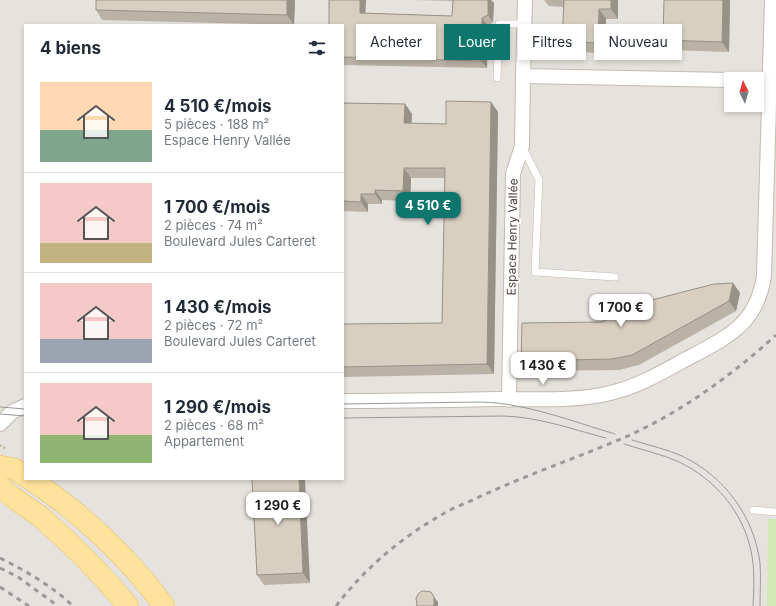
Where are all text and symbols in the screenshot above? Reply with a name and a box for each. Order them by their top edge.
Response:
chip: Acheter [356,24,436,60]
chip: Louer [444,24,510,60]
chip: Filtres [518,24,586,60]
chip: Nouveau [594,24,682,60]
icon: filters [306,37,328,59]
text: 4 biens [40,38,101,58]
north arrow [724,72,764,112]
map controls [724,72,764,112]
text: 4 510 €/mois [164,96,272,116]
icon: home [72,98,120,146]
text: 5 pièces · 188 m² [164,116,269,132]
text: Espace Henry Vallée [164,132,291,148]
street label: Espace Henry Vallée [503,178,521,296]
pin: 4 510 € [391,192,465,226]
text: 1 700 €/mois [164,197,270,217]
text: 4 510 € [405,197,451,213]
icon: home [72,199,120,247]
text: 2 pièces · 74 m² [164,217,263,233]
text: Boulevard Jules Carteret [164,233,316,249]
pin: 1 700 € [584,294,658,328]
text: 1 430 €/mois [164,297,272,317]
icon: home [72,299,120,347]
text: 1 700 € [598,299,644,315]
text: 2 pièces · 72 m² [164,317,263,333]
text: Boulevard Jules Carteret [164,333,316,349]
pin: 1 430 € [506,352,580,386]
text: 1 430 € [520,357,566,373]
text: 1 290 €/mois [164,397,271,417]
icon: home [72,399,120,447]
text: 2 pièces · 68 m² [164,417,264,433]
text: Appartement [164,433,244,449]
pin: 1 290 € [241,492,315,526]
text: 1 290 € [255,497,301,513]

